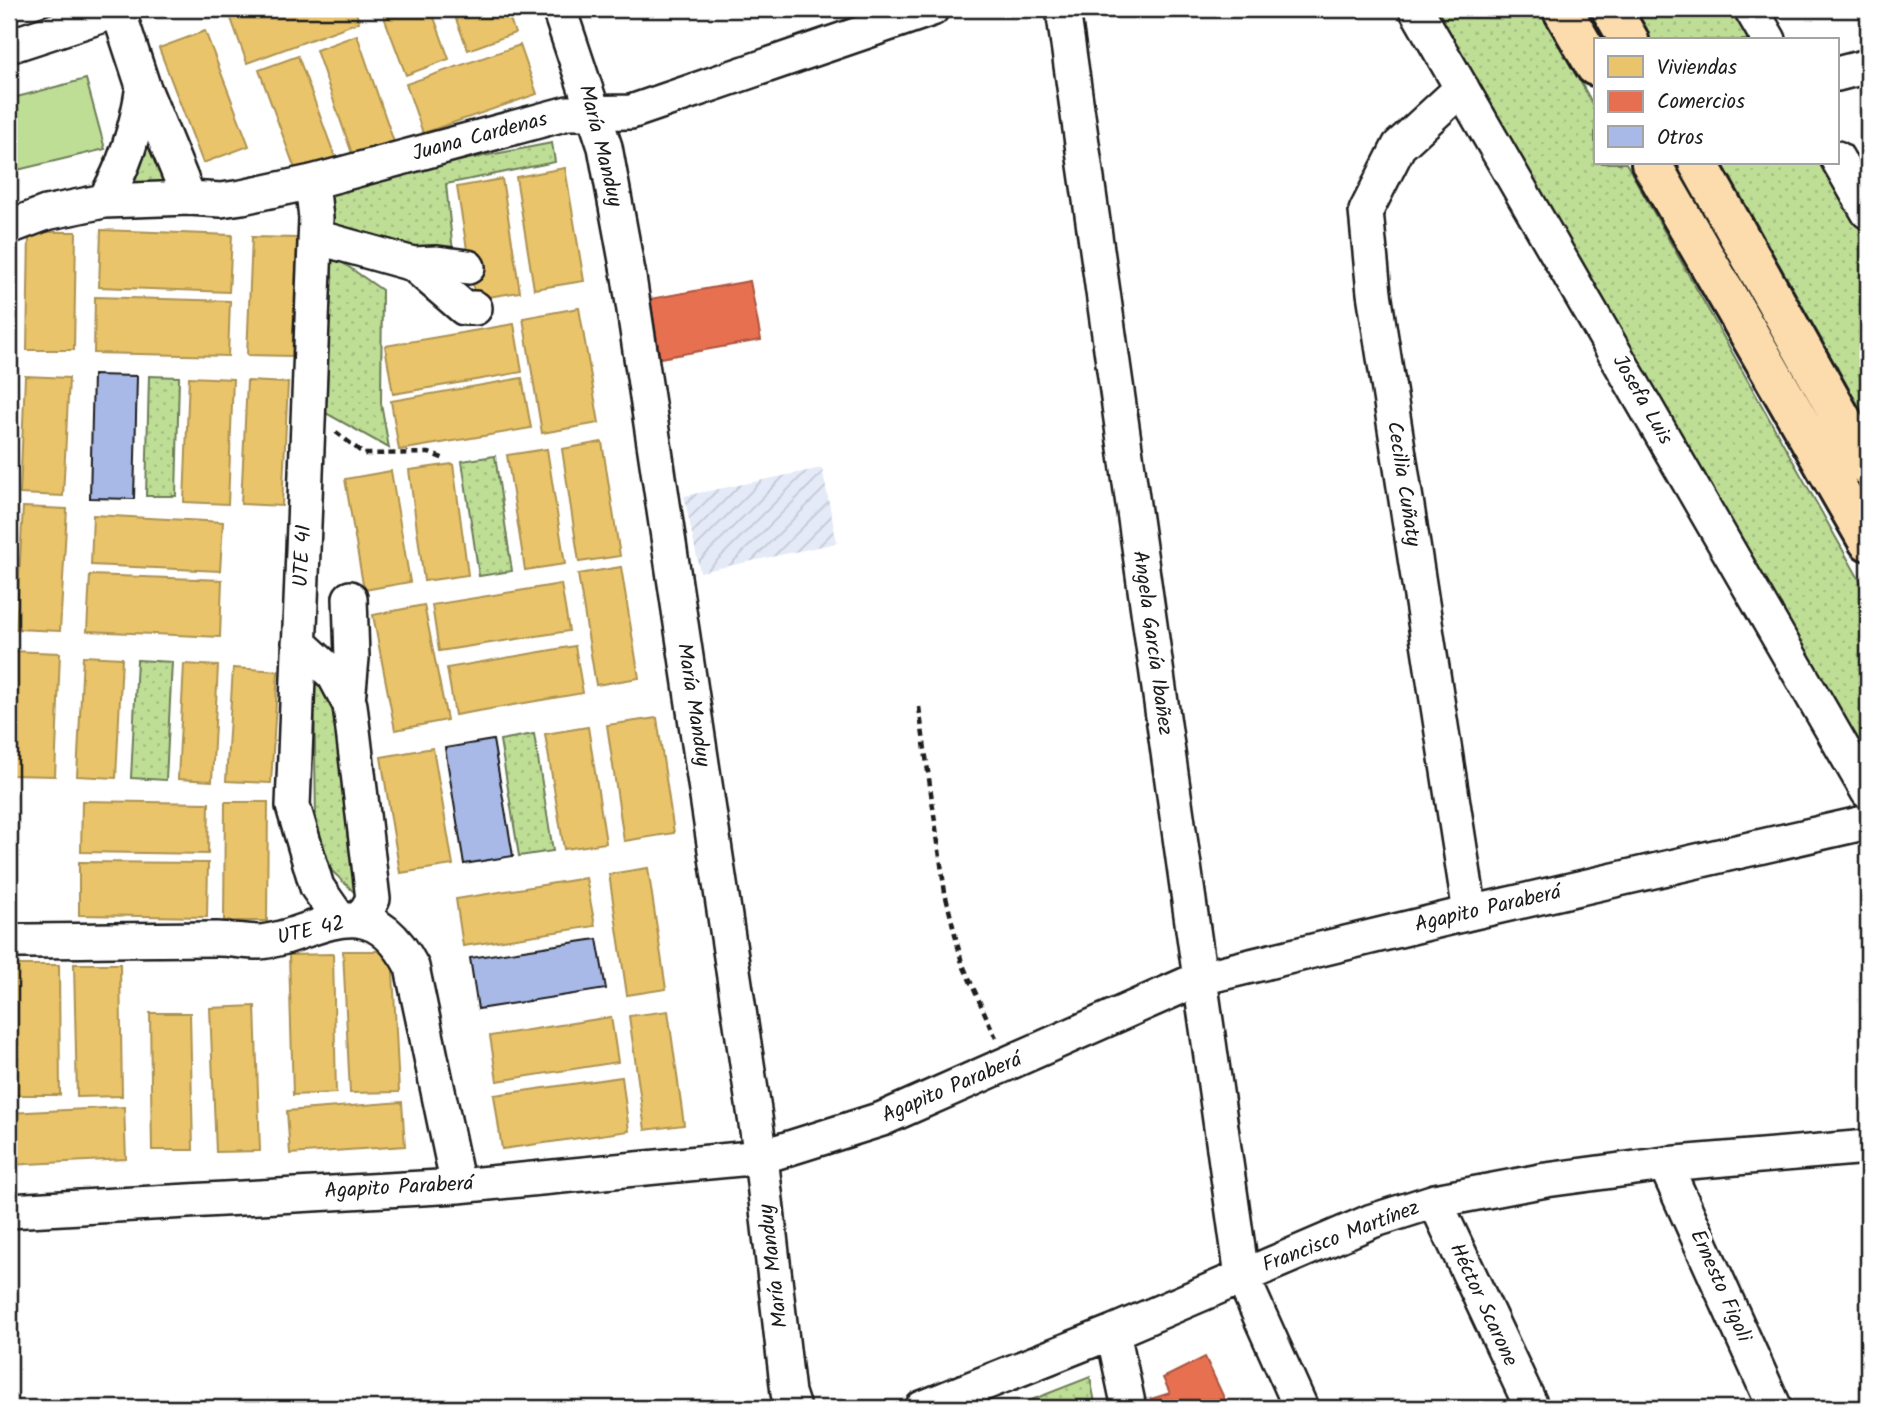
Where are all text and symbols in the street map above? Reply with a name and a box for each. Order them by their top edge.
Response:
legend [1594,38,1839,164]
text: Viviendas [1657,52,1737,85]
street label: María Manduy [569,82,631,211]
text: Comercios [1657,86,1745,119]
street label: Juana Cardenas [409,103,551,171]
text: Otros [1657,122,1703,155]
street label: Josefa Luis [1603,349,1681,451]
street label: Cecilia Cuñaty [1377,419,1429,549]
street label: UTE 41 [285,524,321,588]
street label: Angela García Ibañez [1123,548,1181,738]
street label: María Manduy [667,641,719,769]
street label: Agapito Paraberá [1412,876,1566,942]
street label: UTE 42 [274,907,348,955]
street label: Agapito Paraberá [877,1043,1029,1132]
street label: Agapito Paraberá [324,1168,476,1208]
street label: Francisco Martínez [1258,1192,1424,1282]
street label: María Manduy [750,1202,798,1330]
street label: Ernesto Figoli [1680,1224,1760,1349]
street label: Héctor Scarone [1440,1238,1526,1373]

